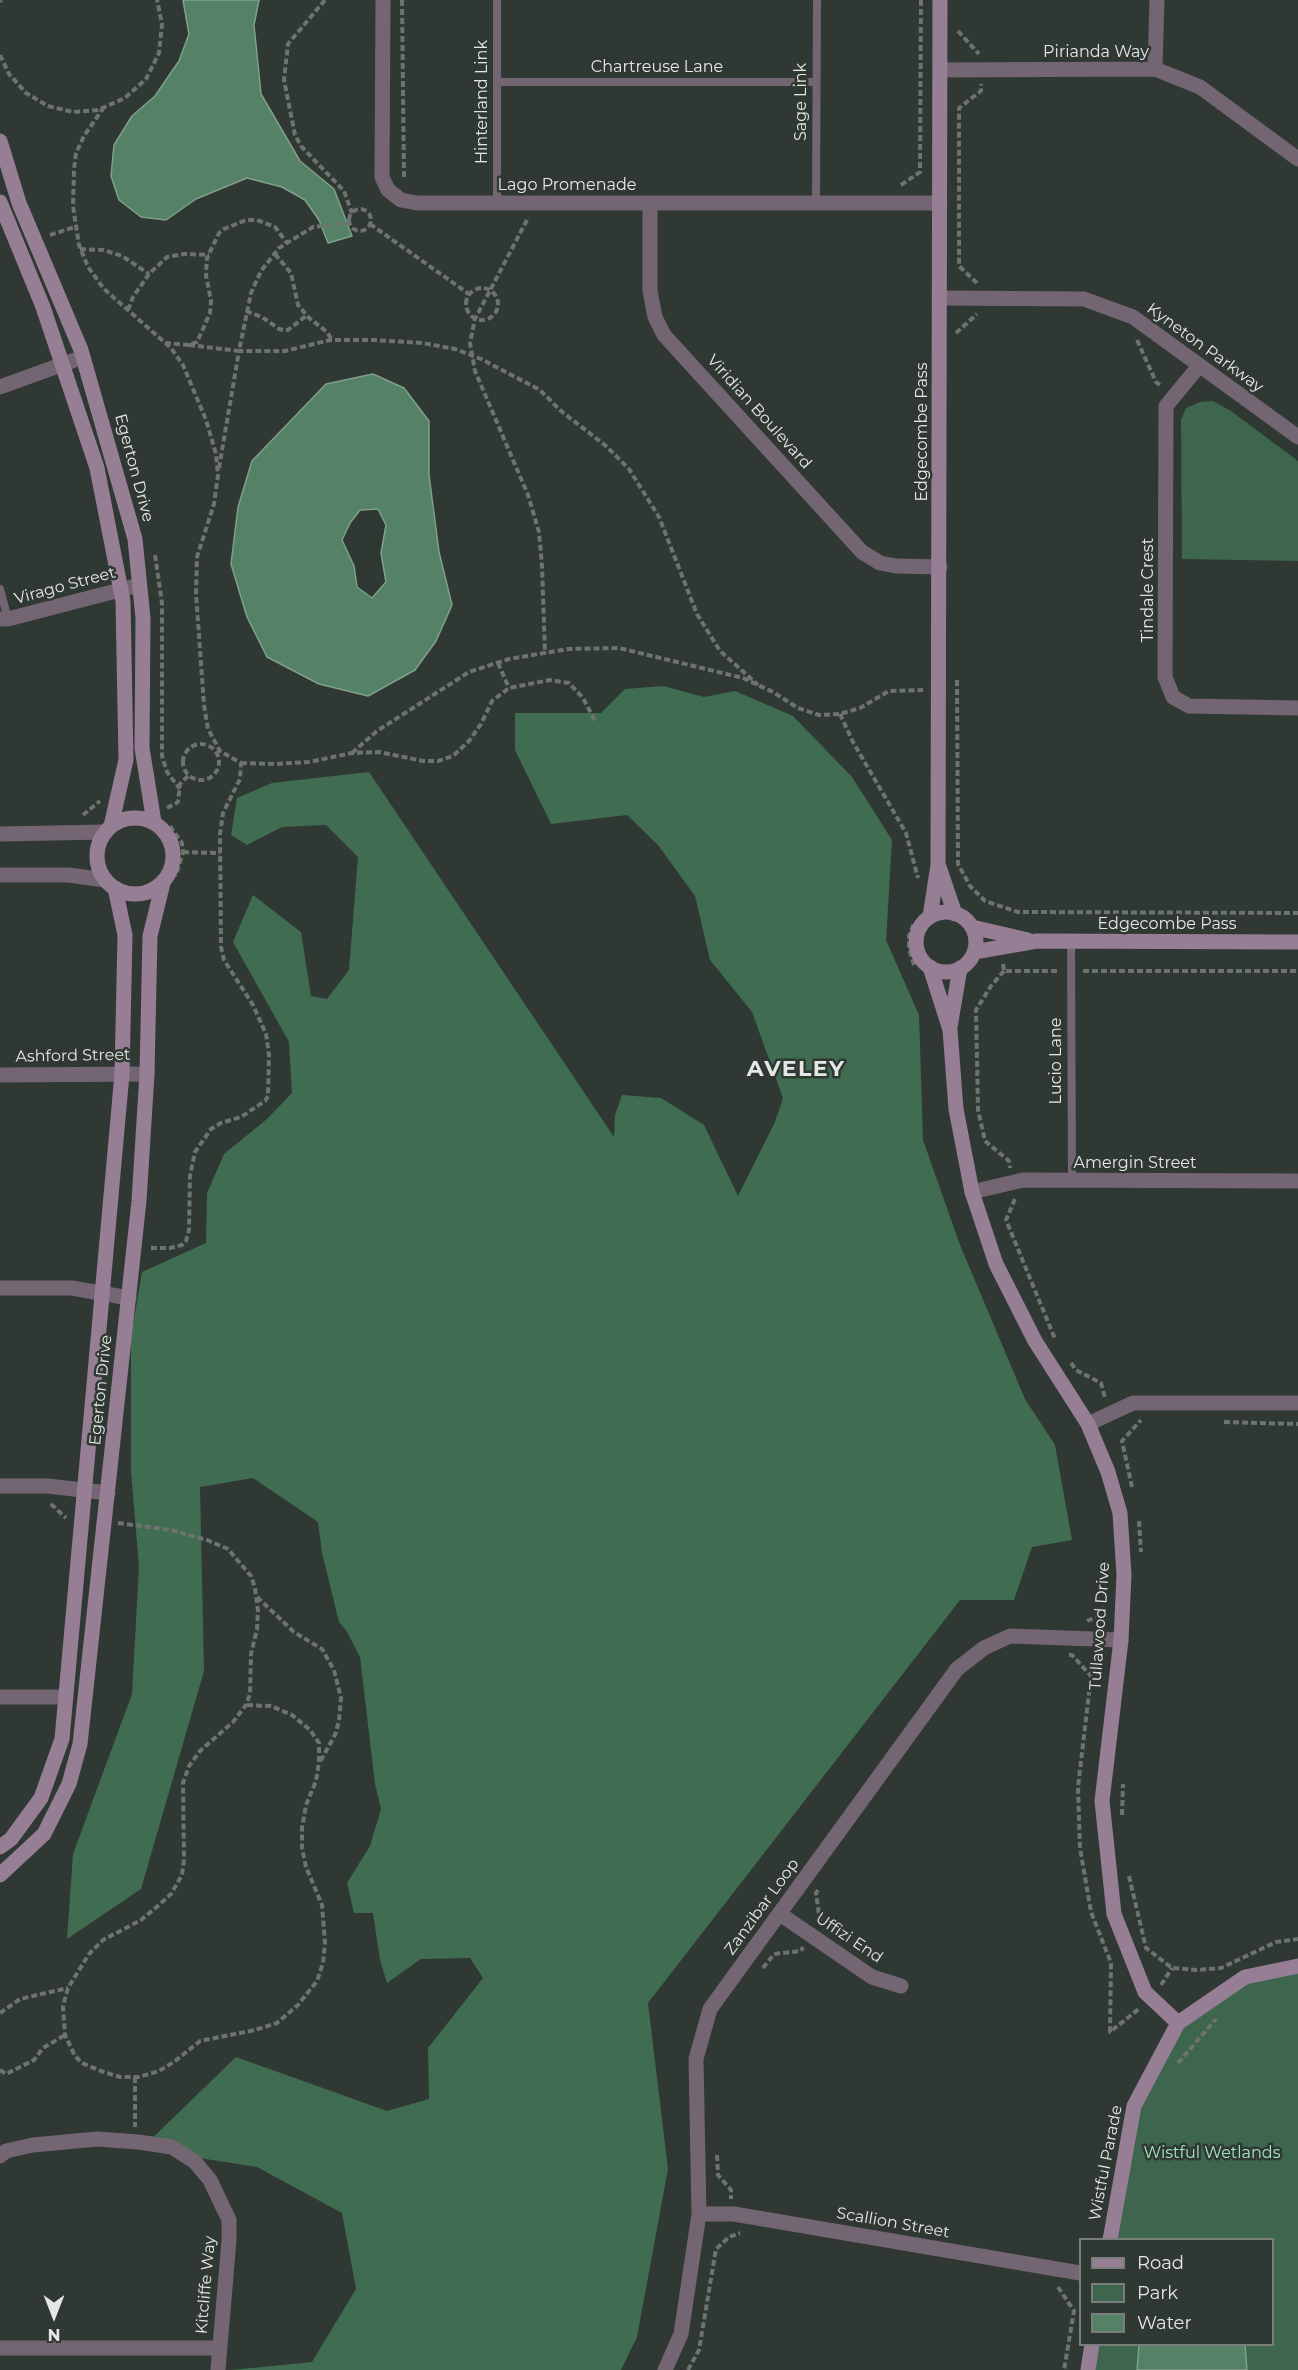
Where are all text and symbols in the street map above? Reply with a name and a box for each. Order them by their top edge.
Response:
street label: Hinterland Link [472,40,492,164]
street label: Pirianda Way [1043,42,1149,62]
street label: Chartreuse Lane [591,57,723,77]
street label: Sage Link [791,63,811,141]
street label: Lago Promenade [498,175,636,195]
street label: Kyneton Parkway [1143,299,1267,397]
street label: Viridian Boulevard [703,351,815,473]
street label: Edgecombe Pass [912,363,932,501]
street label: Egerton Drive [110,412,158,524]
street label: Tindale Crest [1138,538,1158,642]
street label: Virago Street [12,563,118,609]
street label: Edgecombe Pass [1098,914,1236,934]
street label: Lucio Lane [1046,1018,1066,1104]
street label: Ashford Street [15,1045,131,1067]
district label: AVELEY [747,1057,845,1083]
street label: Amergin Street [1074,1153,1196,1173]
street label: Egerton Drive [86,1334,116,1446]
street label: Tullawood Drive [1086,1561,1114,1691]
street label: Zanzibar Loop [721,1855,803,1959]
street label: Uffizi End [812,1909,886,1967]
street label: Wistful Parade [1085,2104,1127,2222]
park label: Wistful Wetlands [1143,2143,1281,2163]
street label: Scallion Street [835,2204,951,2242]
street label: Kitcliffe Way [192,2235,220,2335]
legend [1079,2238,1274,2346]
text: Road [1137,2252,1184,2274]
text: Park [1137,2282,1178,2304]
north arrow [24,2286,84,2346]
text: Water [1137,2312,1192,2334]
text: N [48,2325,60,2344]

